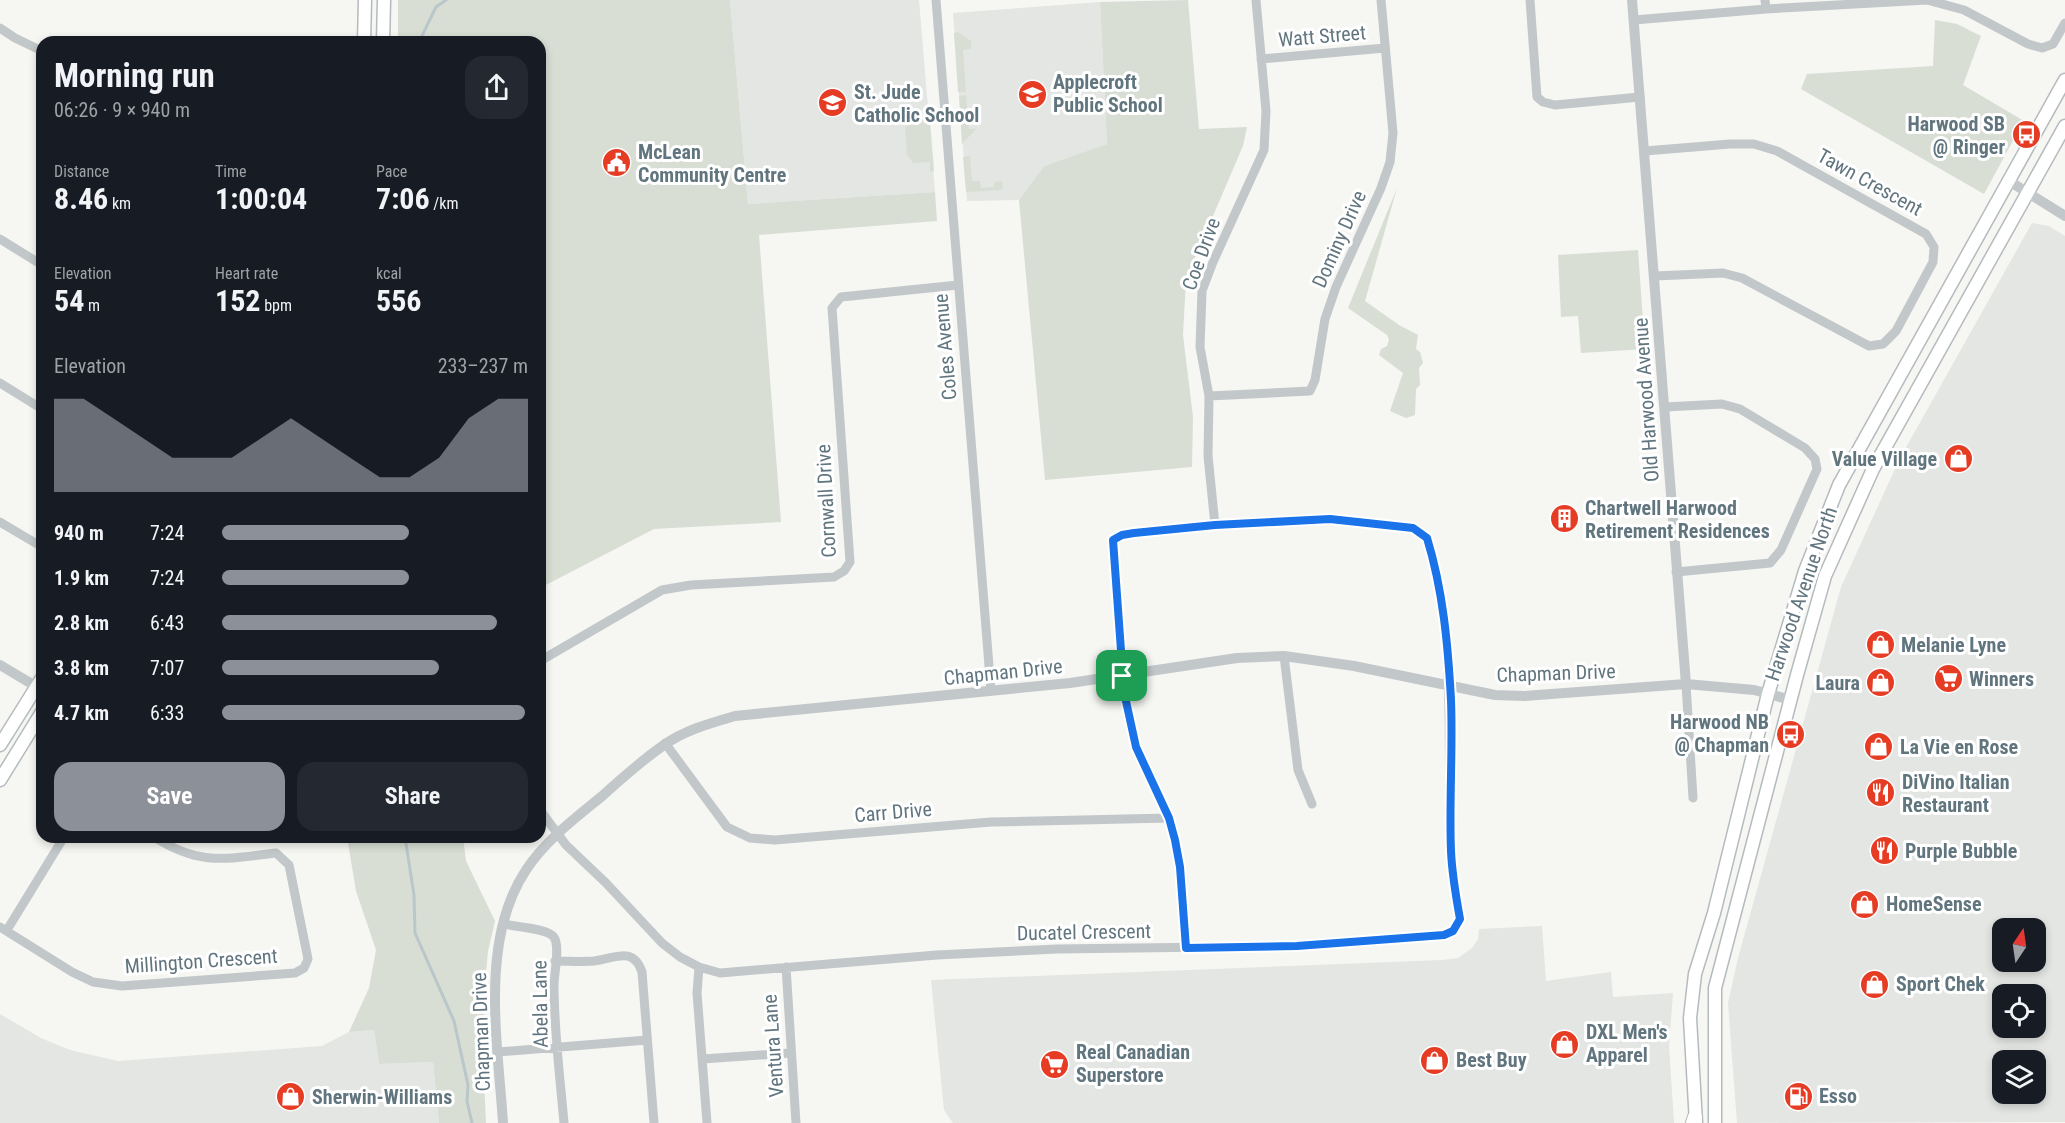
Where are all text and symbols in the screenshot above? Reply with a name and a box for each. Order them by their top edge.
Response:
street label: Watt Street [1277,20,1367,52]
text: Morning run [54,56,215,95]
button: share [465,56,528,119]
place label: Applecroft Public School [1053,70,1163,117]
school or university icon: Applecroft Public School [1016,78,1048,110]
place label: St. Jude Catholic School [854,80,979,127]
school or university icon: St. Jude Catholic School [817,87,849,119]
text: 06:26 · 9 × 940 m [54,98,190,122]
place label: Harwood SB @ Ringer [1907,112,2005,159]
bus stop icon: Harwood SB @ Ringer [2010,119,2042,151]
place label: McLean Community Centre [638,140,786,187]
street label: Tawn Crescent [1813,143,1927,221]
public building icon: McLean Community Centre [601,147,633,179]
text: Distance [54,162,109,181]
text: Time [215,162,247,181]
text: Pace [376,162,407,181]
text: 8.46 [54,181,108,216]
text: 1:00:04 [215,181,307,216]
text: 7:06 [376,181,430,216]
street label: Dominy Drive [1307,187,1371,291]
text: km [108,194,131,213]
text: /km [430,194,459,213]
street label: Coe Drive [1177,215,1225,293]
text: Elevation [54,264,112,283]
text: Heart rate [215,264,278,283]
text: kcal [376,264,402,283]
text: 54 [54,283,84,318]
text: 152 [215,283,260,318]
text: 556 [376,283,421,318]
street label: Coles Avenue [928,293,962,401]
text: m [84,296,100,315]
text: bpm [260,296,292,315]
street label: Old Harwood Avenue [1628,317,1664,483]
text: Elevation [54,354,126,378]
text: 233–237 m [438,354,528,378]
shop icon: Value Village [1942,443,1974,475]
street label: Cornwall Drive [811,444,841,558]
place label: Value Village [1832,447,1937,471]
place label: Chartwell Harwood Retirement Residences [1585,496,1770,543]
building icon: Chartwell Harwood Retirement Residences [1548,503,1580,535]
street label: Harwood Avenue North [1760,504,1842,684]
text: 940 m [54,521,104,545]
text: 7:24 [150,521,184,545]
text: 1.9 km [54,566,109,590]
text: 7:24 [150,566,184,590]
text: 2.8 km [54,611,109,635]
text: 6:43 [150,611,184,635]
shop icon: Melanie Lyne [1864,629,1896,661]
place label: Melanie Lyne [1901,633,2006,657]
pin [1096,650,1147,701]
street label: Chapman Drive [942,654,1064,690]
text: 3.8 km [54,656,109,680]
text: 7:07 [150,656,184,680]
icon: arrive [1105,659,1138,692]
street label: Chapman Drive [1496,659,1616,687]
supermarket icon: Winners [1932,663,1964,695]
shop icon: Laura [1865,667,1897,699]
place label: Winners [1969,667,2034,691]
place label: Laura [1815,671,1860,695]
text: 4.7 km [54,701,109,725]
text: 6:33 [150,701,184,725]
place label: Harwood NB @ Chapman [1670,710,1769,757]
bus stop icon: Harwood NB @ Chapman [1774,718,1806,750]
shop icon: La Vie en Rose [1863,731,1895,763]
place label: La Vie en Rose [1900,735,2018,759]
button: Save [54,762,285,831]
button: Share [297,762,528,831]
place label: DiVino Italian Restaurant [1902,770,2010,817]
restaurant icon: DiVino Italian Restaurant [1865,777,1897,809]
street label: Carr Drive [853,797,933,827]
restaurant icon: Purple Bubble [1868,835,1900,867]
place label: Purple Bubble [1905,839,2017,863]
shop icon: HomeSense [1849,888,1881,920]
place label: HomeSense [1886,892,1982,916]
north arrow [1992,918,2046,972]
map controls [1992,918,2046,1104]
street label: Ducatel Crescent [1017,919,1151,945]
street label: Millington Crescent [124,944,278,978]
street label: Abela Lane [527,960,553,1048]
shop icon: Sport Chek [1859,968,1891,1000]
street label: Chapman Drive [467,972,495,1092]
place label: Sport Chek [1896,972,1985,996]
button: locate [1992,984,2046,1038]
street label: Ventura Lane [757,994,789,1098]
place label: DXL Men's Apparel [1586,1020,1668,1067]
shop icon: DXL Men's Apparel [1549,1028,1581,1060]
place label: Real Canadian Superstore [1076,1040,1190,1087]
shop icon: Best Buy [1419,1044,1451,1076]
supermarket icon: Real Canadian Superstore [1039,1048,1071,1080]
place label: Best Buy [1456,1048,1527,1072]
button: layers [1992,1050,2046,1104]
fuel station icon: Esso [1782,1080,1814,1112]
shop icon: Sherwin-Williams [275,1081,307,1113]
place label: Esso [1819,1084,1857,1108]
place label: Sherwin-Williams [312,1085,452,1109]

